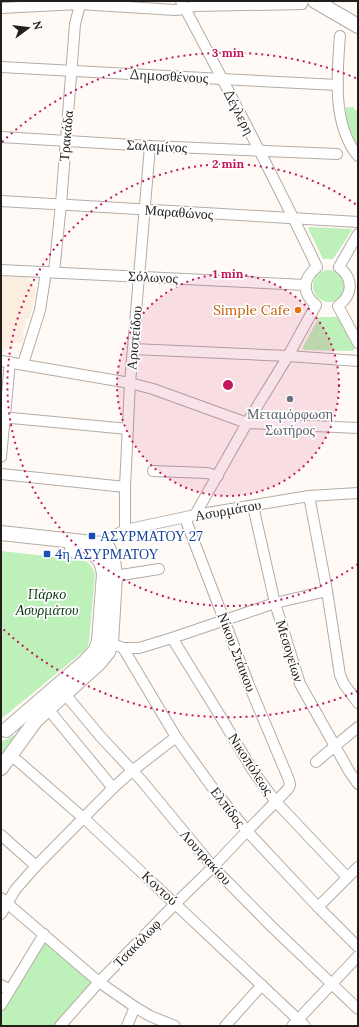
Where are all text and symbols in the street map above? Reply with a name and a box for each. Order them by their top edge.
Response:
north arrow [8,8,48,48]
text: N [30,19,46,32]
text: 3 min [212,45,245,60]
street label: Δημοσθένους [129,65,209,87]
street label: Δέγλερη [220,86,258,138]
street label: Τρακάδα [55,109,77,162]
street label: Σαλαμίνος [126,135,188,157]
text: 2 min [212,156,244,171]
street label: Μαραθώνος [144,201,214,223]
text: 1 min [213,266,244,281]
street label: Σόλωνος [128,267,179,287]
place label: Simple Cafe [213,301,290,319]
street label: Αριστείδου [122,305,146,371]
marker: Simple Cafe [293,305,303,315]
centre of rings [221,378,235,392]
marker: Μεταμόρφωση Σωτήρος [285,394,295,404]
place label: Μεταμόρφωση Σωτήρος [247,405,333,439]
street label: Ασυρμάτου [193,495,263,525]
place label: ΑΣΥΡΜΑΤΟΥ 27 [100,527,203,545]
marker: ΑΣΥΡΜΑΤΟΥ 27 [87,531,97,541]
place label: 4η ΑΣΥΡΜΑΤΟΥ [55,545,159,563]
marker: 4η ΑΣΥΡΜΑΤΟΥ [42,549,52,559]
park label: Πάρκο Ασυρμάτου [15,585,78,619]
street label: Νίκου Στάικου [214,610,260,694]
street label: Μεσογείων [272,618,308,684]
street label: Νικοπόλεως [224,730,278,799]
street label: Ελπίδος [207,783,250,831]
street label: Λουτρακίου [176,825,236,889]
street label: Κοντού [138,867,182,909]
street label: Τσακάλωφ [109,915,165,971]

